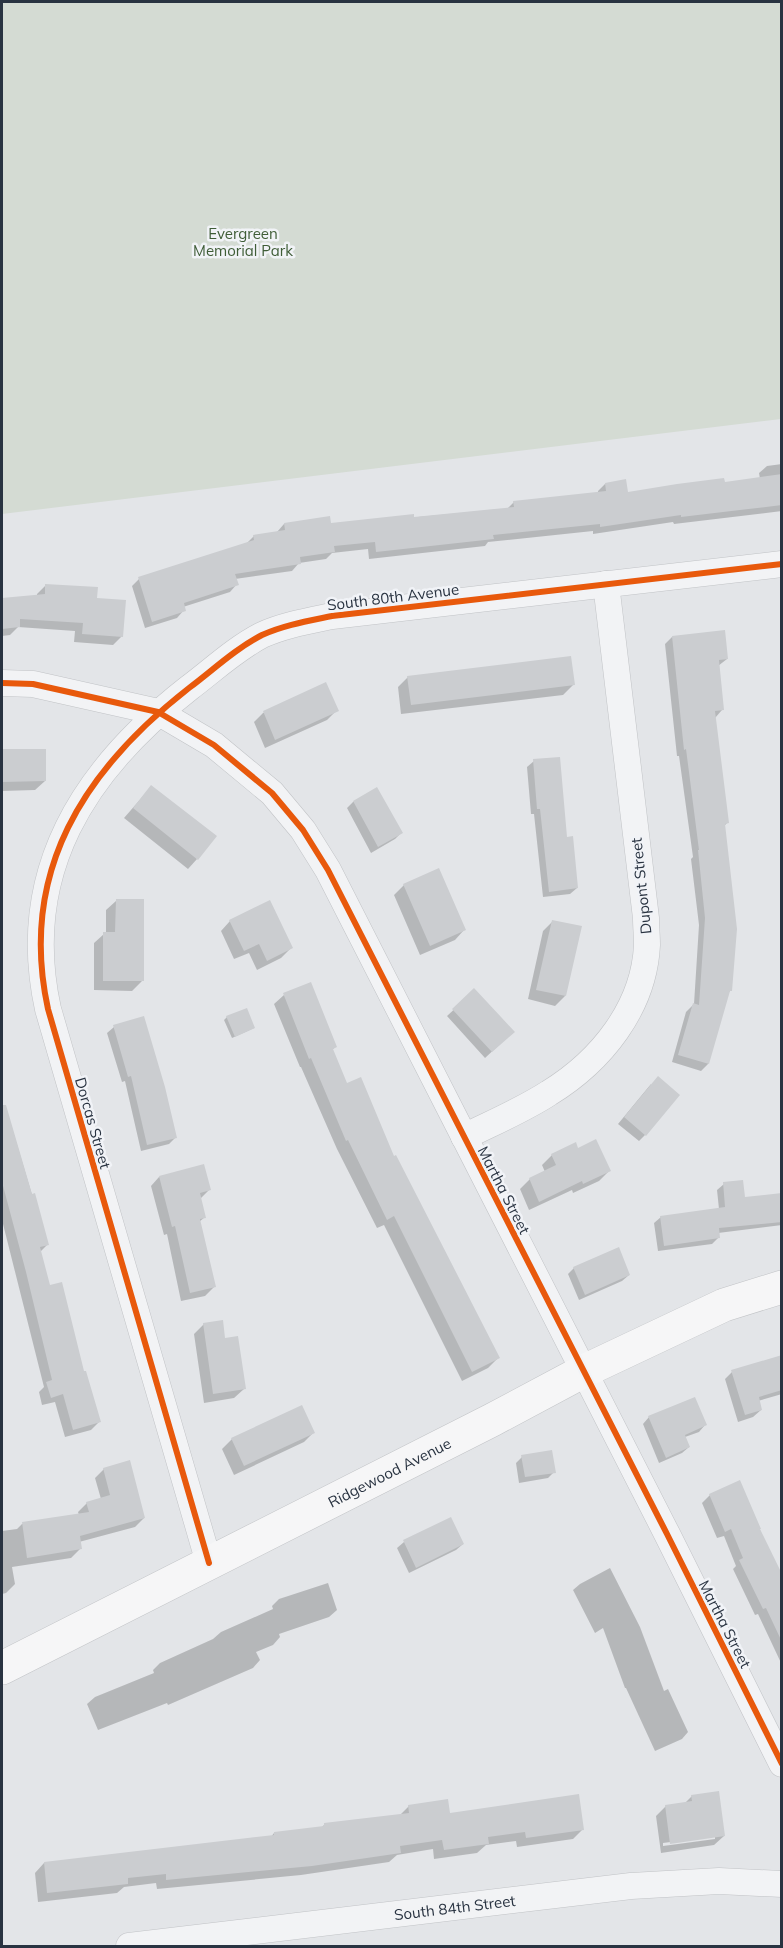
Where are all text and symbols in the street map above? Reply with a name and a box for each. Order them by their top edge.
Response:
park label: Evergreen Memorial Park [193,224,293,260]
street label: South 80th Avenue [326,579,460,615]
street label: Dupont Street [626,837,656,935]
street label: Dorcas Street [71,1075,115,1171]
street label: Martha Street [474,1143,534,1237]
street label: Ridgewood Avenue [325,1433,454,1511]
street label: Martha Street [695,1577,755,1671]
street label: South 84th Street [393,1890,516,1924]

